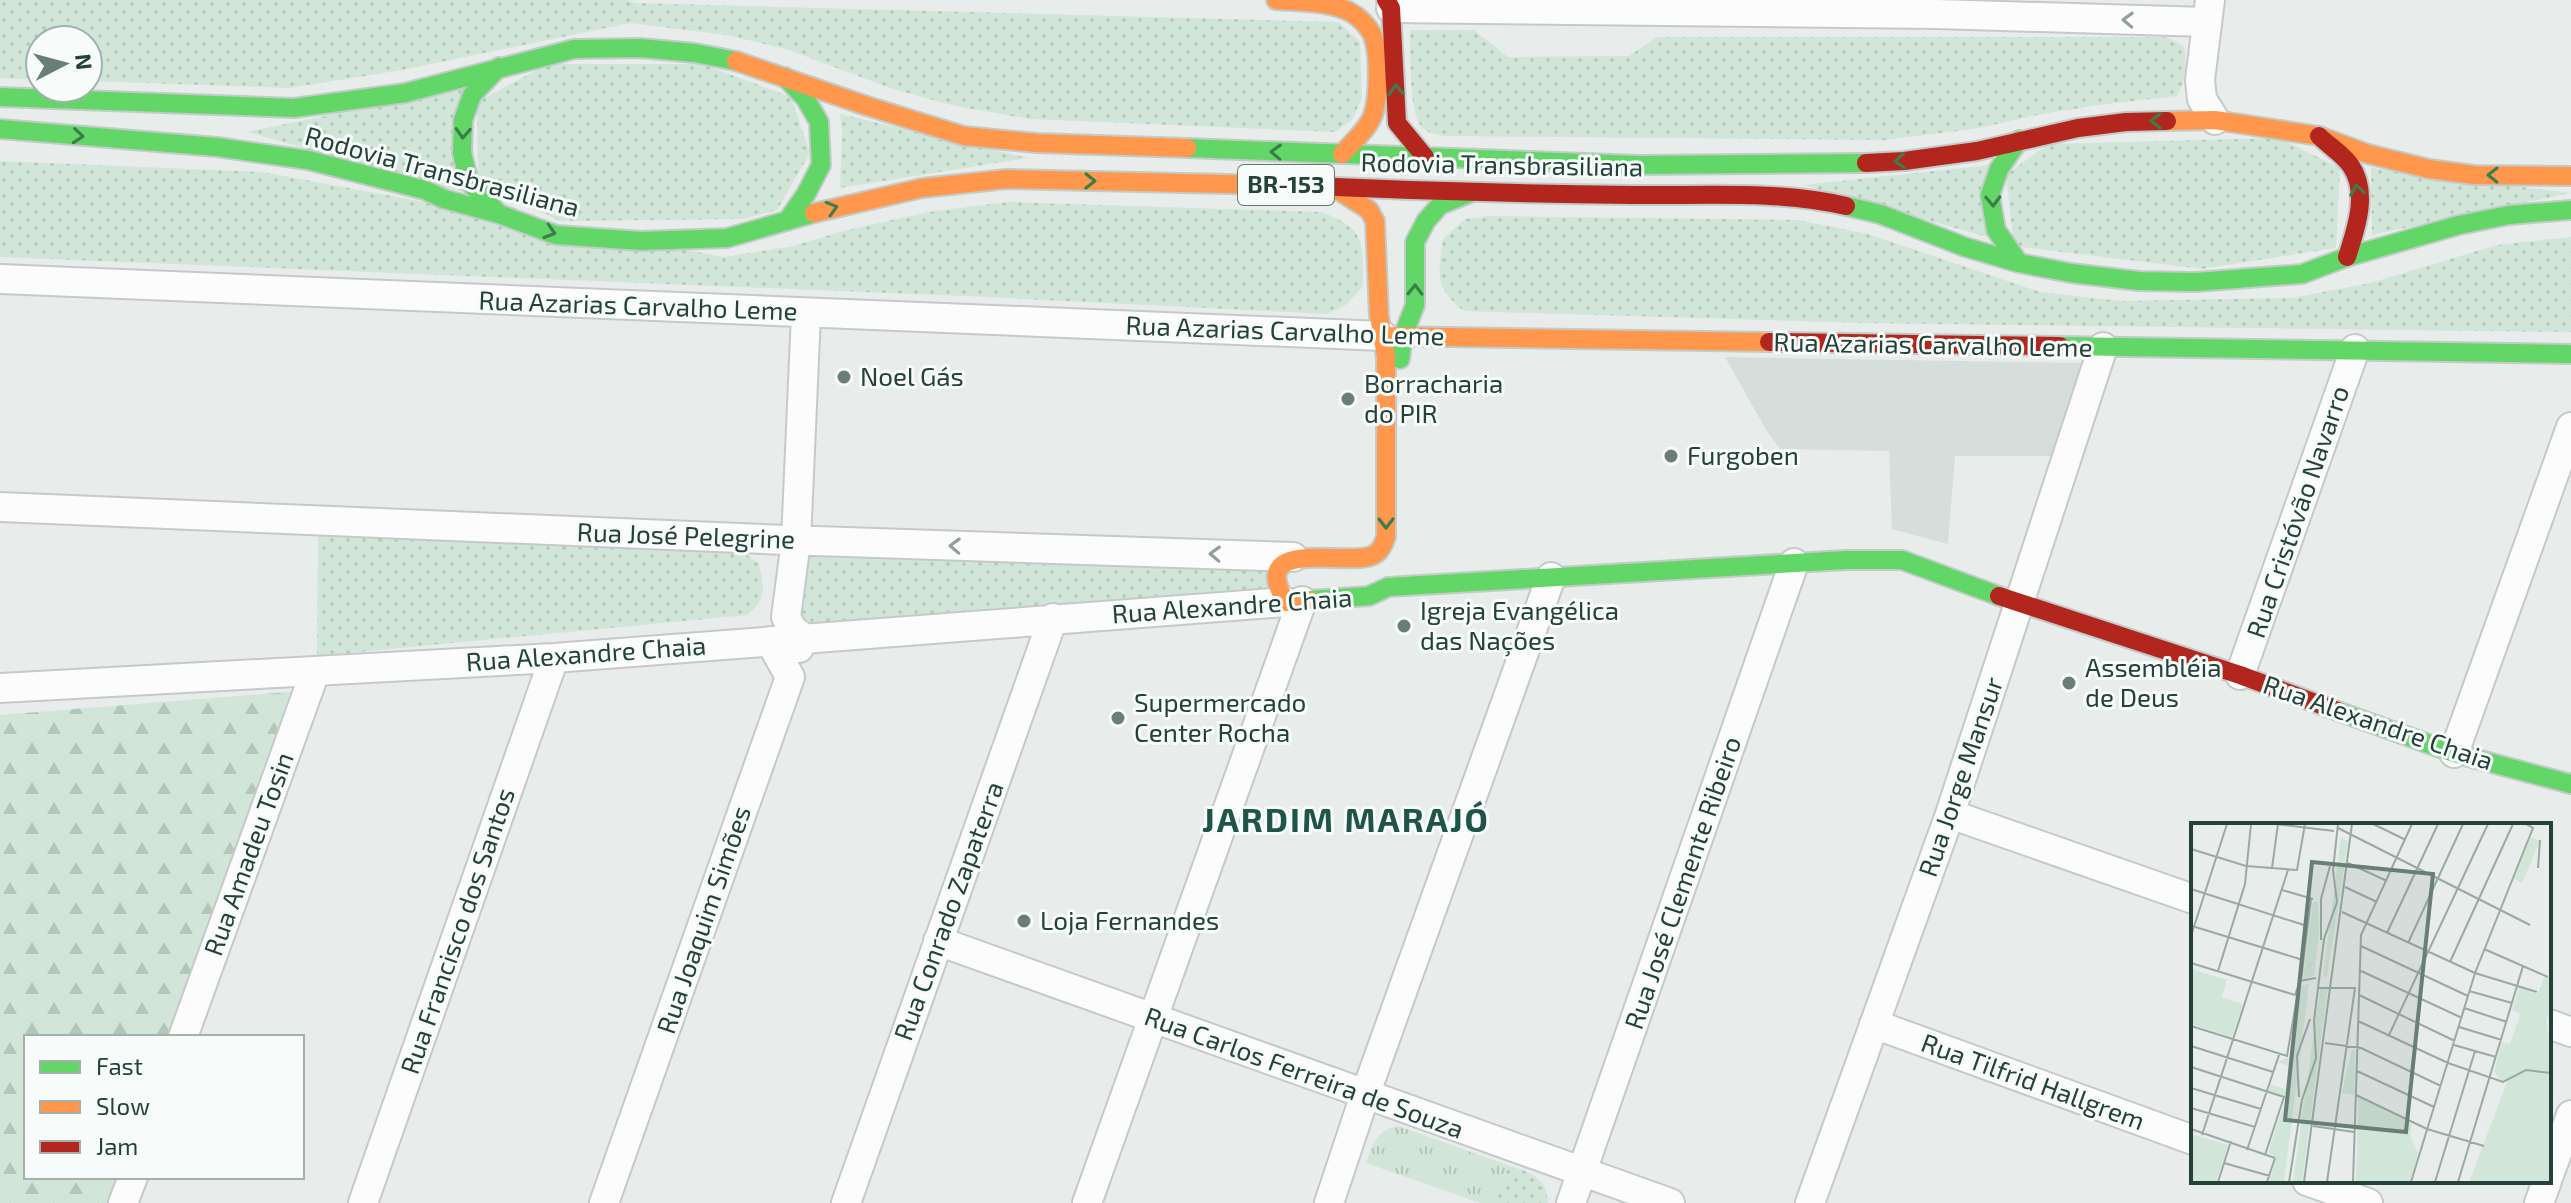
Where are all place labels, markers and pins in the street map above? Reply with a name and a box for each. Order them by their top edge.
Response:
place label: Noel Gás [860,360,964,391]
place label: Borracharia do PIR [1364,367,1503,428]
marker: Noel Gás [835,368,853,386]
marker: Borracharia do PIR [1339,390,1357,408]
place label: Furgoben [1687,439,1799,470]
marker: Furgoben [1662,447,1680,465]
place label: Igreja Evangélica das Nações [1420,594,1619,657]
marker: Igreja Evangélica das Nações [1395,617,1413,635]
place label: Assembléia de Deus [2085,651,2222,712]
marker: Assembléia de Deus [2060,674,2078,692]
place label: Supermercado Center Rocha [1134,686,1306,747]
marker: Supermercado Center Rocha [1109,709,1127,727]
place label: Loja Fernandes [1040,904,1219,935]
marker: Loja Fernandes [1015,912,1033,930]

